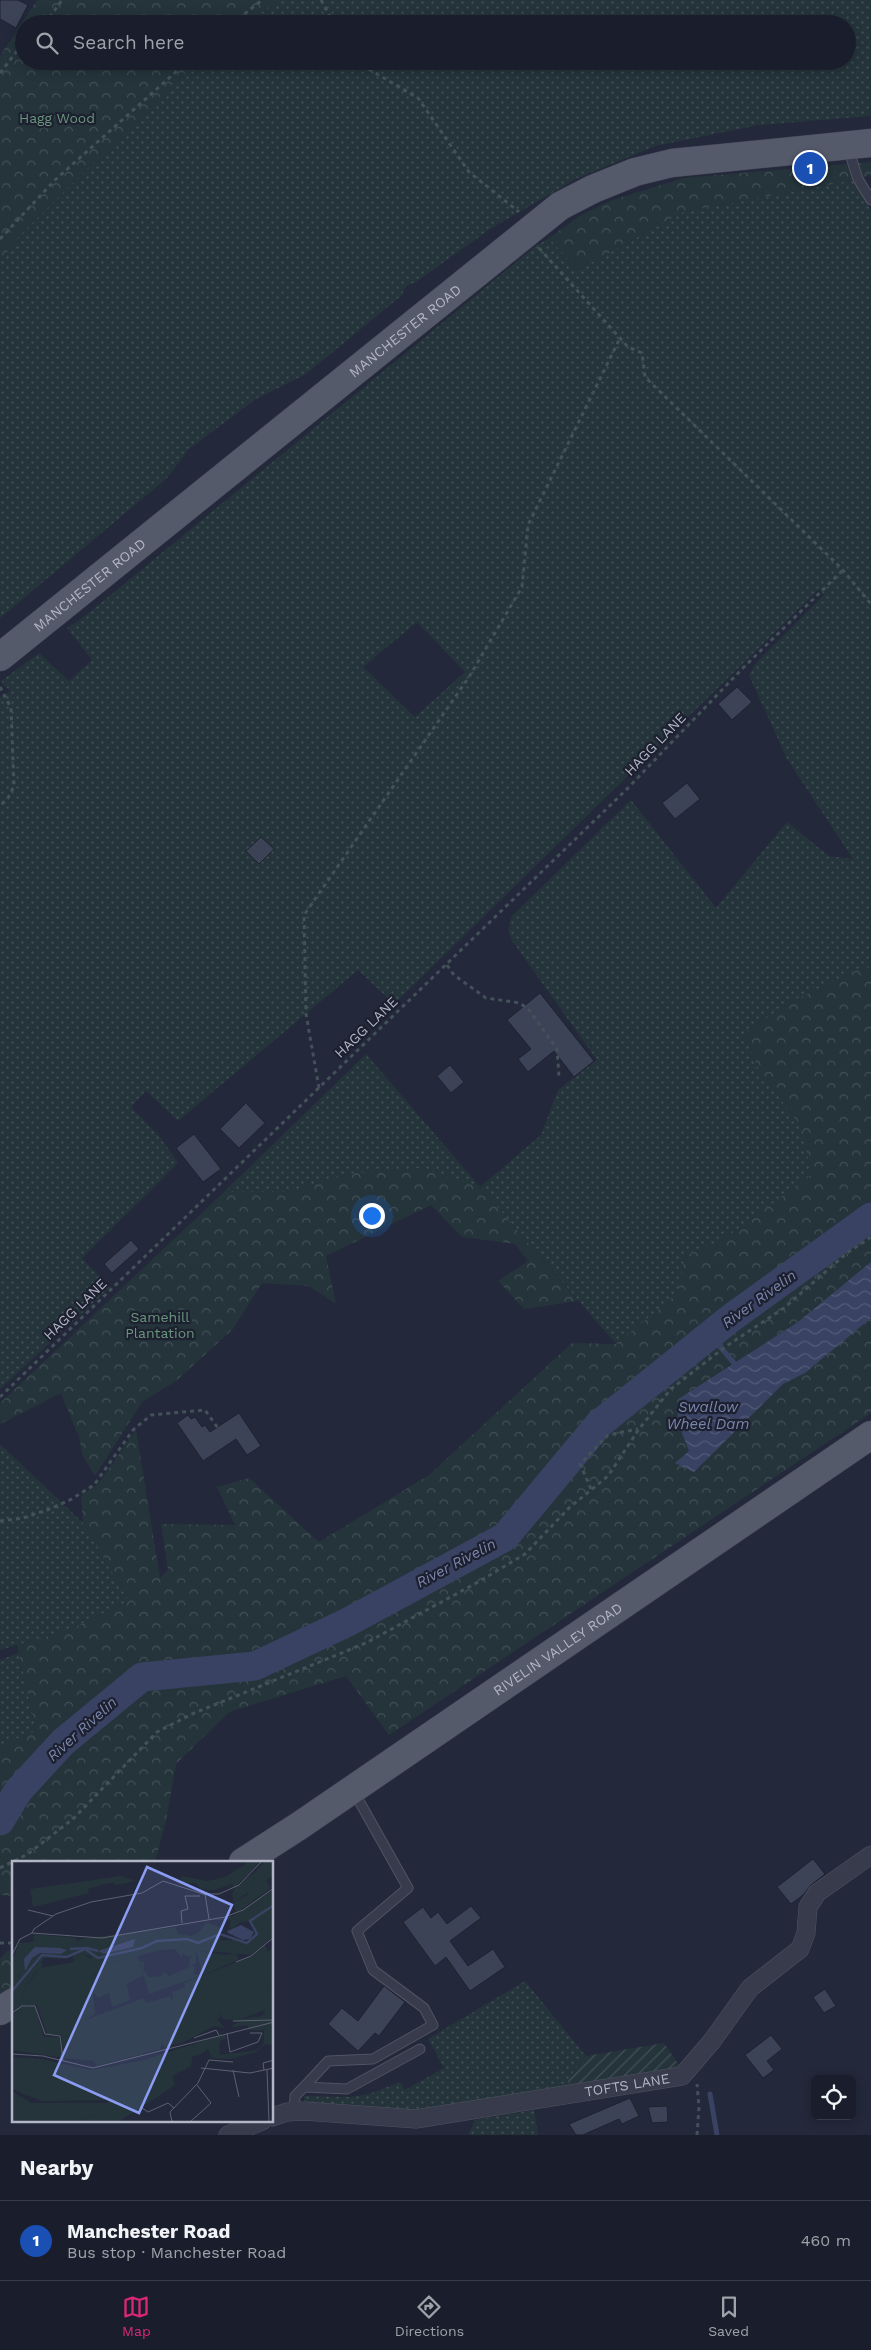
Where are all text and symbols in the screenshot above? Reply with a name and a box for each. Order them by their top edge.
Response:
search box [15,15,856,70]
icon: search [33,29,61,57]
text: Search here [73,31,184,54]
park label: Hagg Wood [19,110,95,126]
pin: 1 [794,149,826,187]
street label: MANCHESTER ROAD [346,281,464,381]
street label: MANCHESTER ROAD [30,535,149,635]
street label: HAGG LANE [621,709,689,779]
street label: HAGG LANE [331,993,401,1061]
your location [359,1203,385,1229]
water label: River Rivelin [718,1266,800,1332]
street label: HAGG LANE [40,1275,110,1343]
park label: Samehill Plantation [125,1309,195,1341]
water label: Swallow Wheel Dam [667,1398,750,1433]
water label: River Rivelin [413,1535,499,1591]
street label: RIVELIN VALLEY ROAD [490,1599,625,1699]
water label: River Rivelin [44,1693,120,1765]
inset map [12,1861,274,2122]
street label: TOFTS LANE [583,2070,671,2100]
map controls [811,2075,856,2120]
button: locate [811,2075,856,2120]
text: Nearby [20,2155,93,2180]
text: Manchester Road [67,2220,230,2243]
text: 1 [33,2231,39,2250]
text: 460 m [801,2231,851,2250]
text: Bus stop · Manchester Road [67,2243,286,2262]
tab: Map [122,2293,151,2339]
tab: Directions [395,2293,464,2339]
tab: Saved [708,2293,749,2339]

